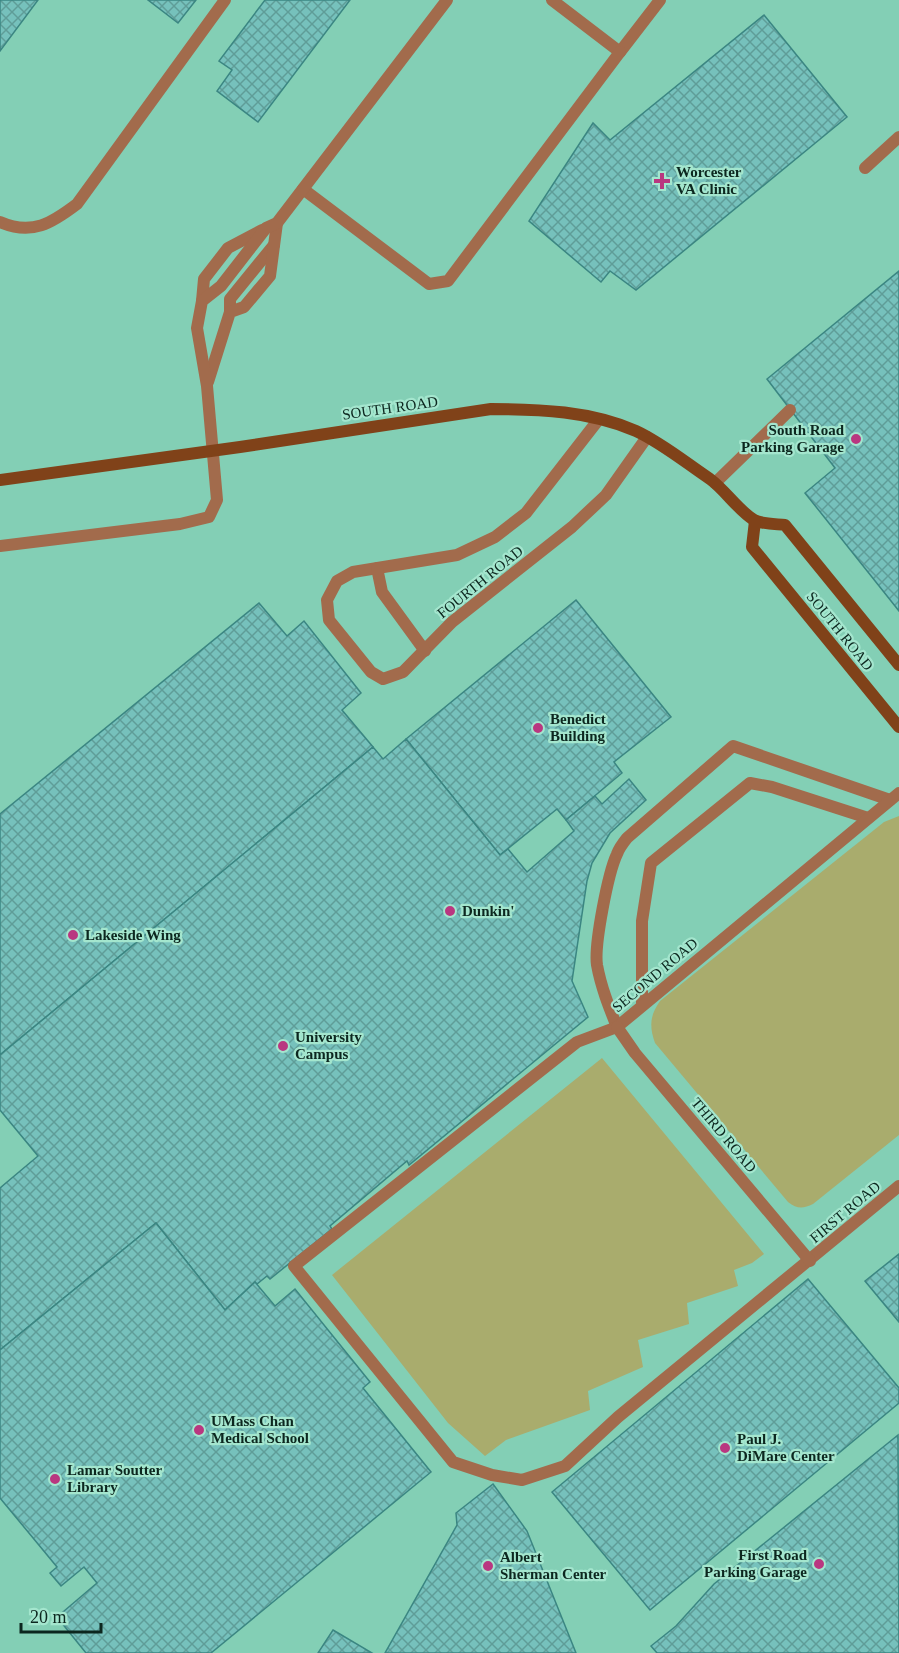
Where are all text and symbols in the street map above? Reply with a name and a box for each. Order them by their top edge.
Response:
place label: Worcester VA Clinic [676,164,742,197]
marker: Worcester VA Clinic [653,172,671,190]
street label: SOUTH ROAD [341,393,439,423]
place label: South Road Parking Garage [741,422,845,455]
marker: South Road Parking Garage [849,432,863,446]
street label: FOURTH ROAD [434,543,526,621]
street label: SOUTH ROAD [803,589,877,674]
place label: Benedict Building [550,711,606,744]
marker: Benedict Building [531,721,545,735]
place label: Dunkin' [462,903,515,919]
marker: Dunkin' [443,904,457,918]
place label: Lakeside Wing [85,927,181,943]
marker: Lakeside Wing [66,928,80,942]
street label: SECOND ROAD [609,935,701,1015]
place label: University Campus [295,1029,362,1062]
marker: University Campus [276,1039,290,1053]
street label: THIRD ROAD [688,1095,760,1176]
street label: FIRST ROAD [807,1178,884,1246]
place label: UMass Chan Medical School [211,1413,309,1446]
marker: UMass Chan Medical School [192,1423,206,1437]
place label: Paul J. DiMare Center [737,1431,835,1464]
marker: Paul J. DiMare Center [718,1441,732,1455]
place label: Lamar Soutter Library [67,1462,162,1495]
marker: Lamar Soutter Library [48,1472,62,1486]
place label: First Road Parking Garage [704,1547,808,1580]
place label: Albert Sherman Center [500,1549,607,1582]
marker: First Road Parking Garage [812,1557,826,1571]
marker: Albert Sherman Center [481,1559,495,1573]
scale bar [21,1596,100,1634]
text: 20 m [30,1607,67,1627]

